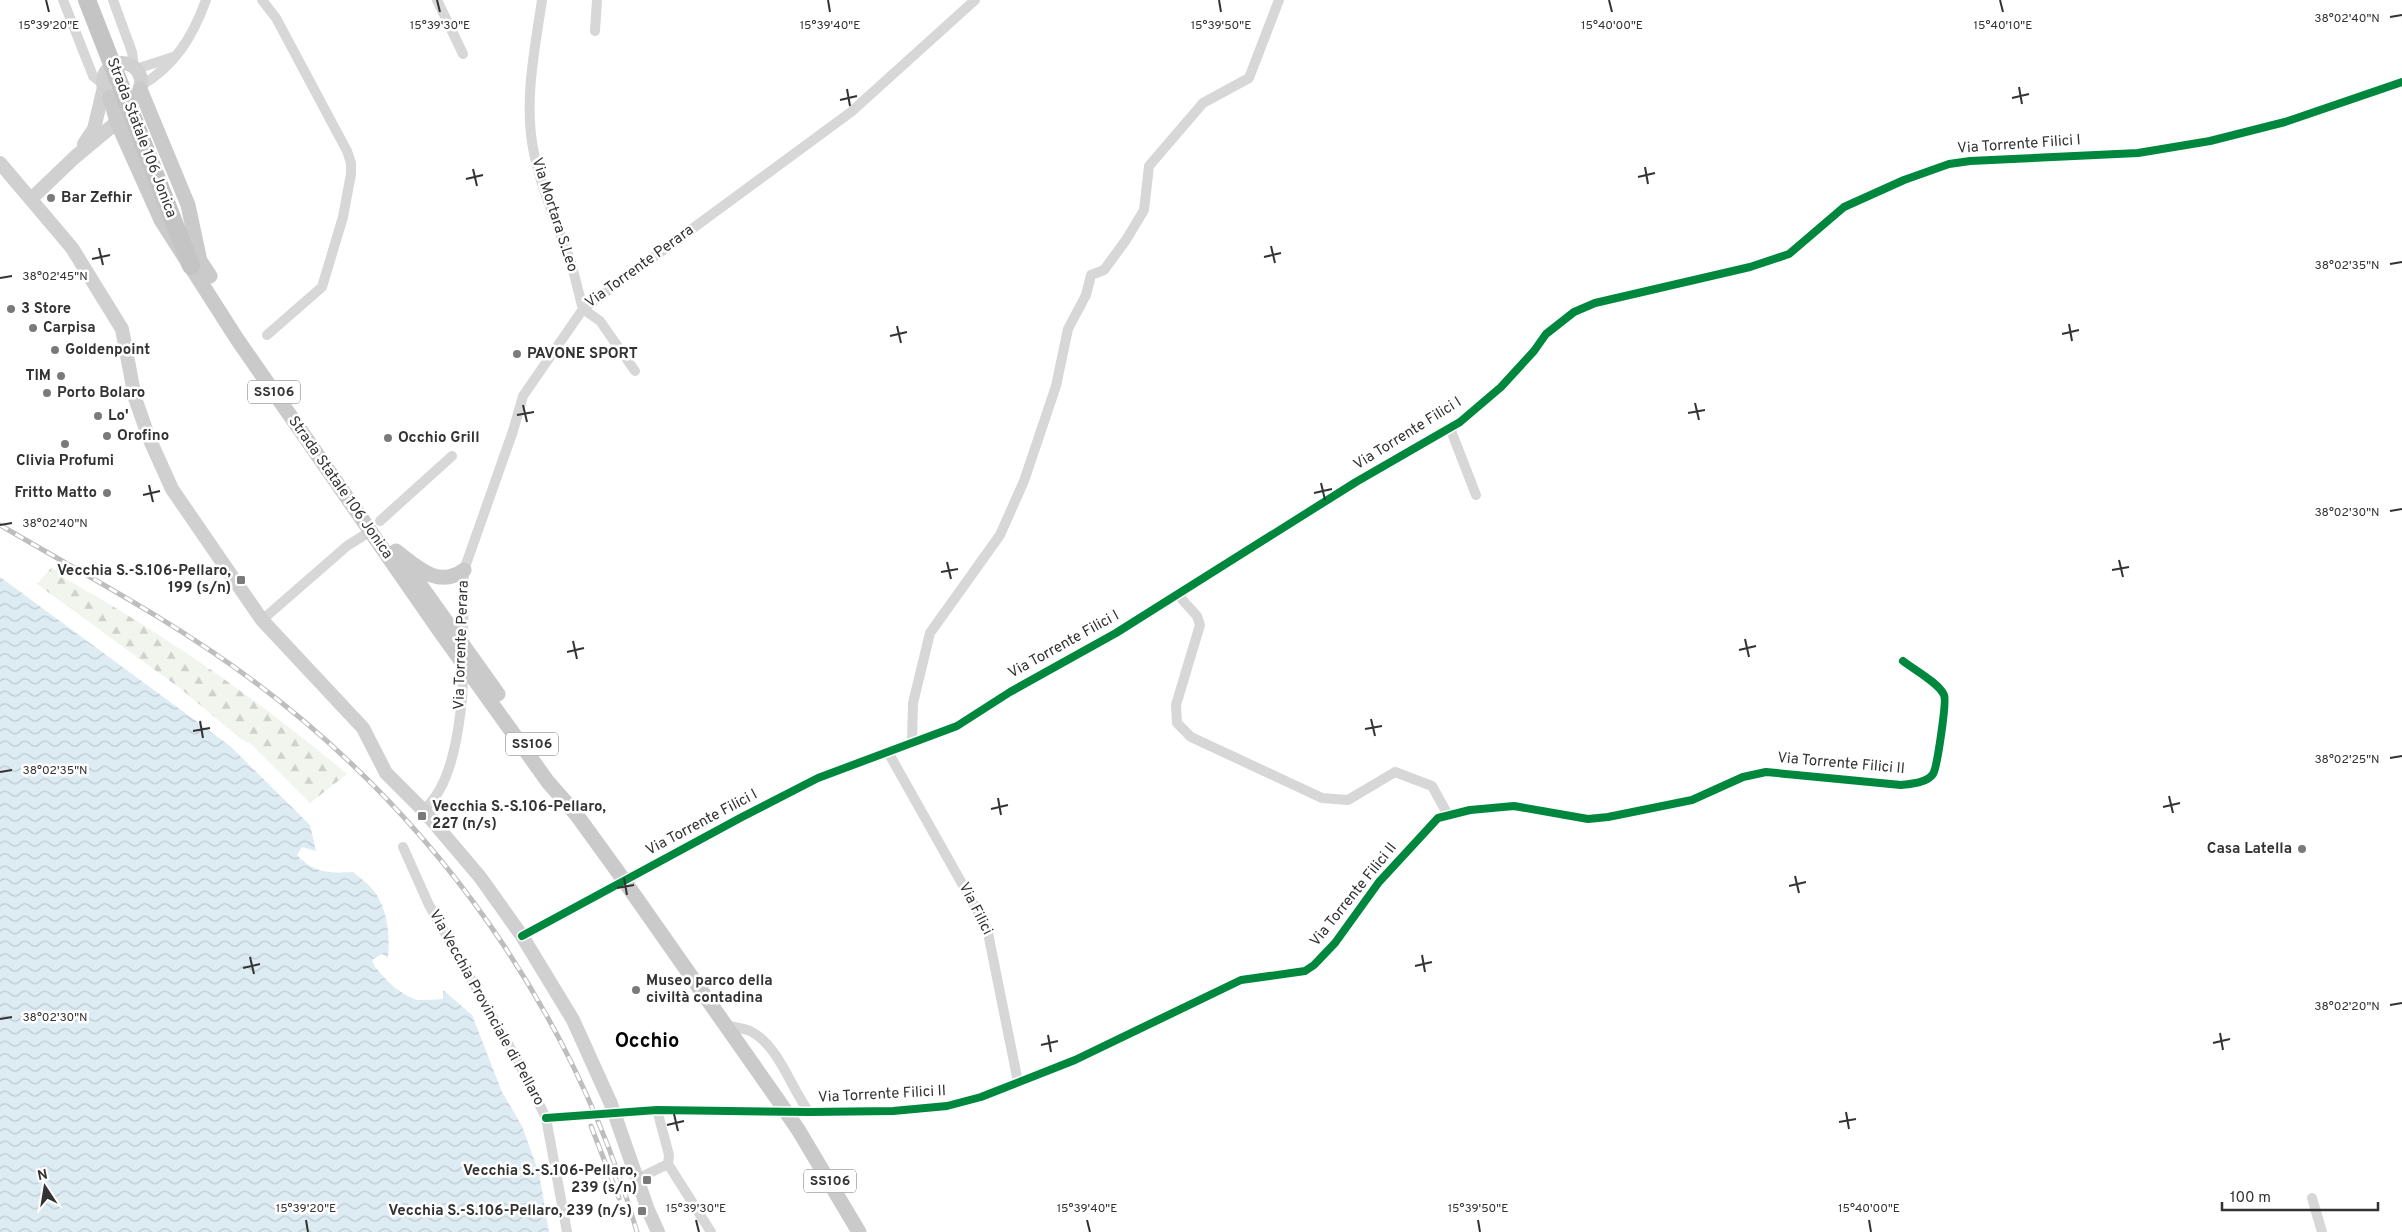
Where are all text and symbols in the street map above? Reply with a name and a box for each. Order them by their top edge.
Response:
text: 38°02'40"N [2314,11,2380,27]
text: 15°39'20"E [19,18,79,34]
text: 15°39'30"E [410,18,470,34]
text: 15°39'40"E [800,18,860,34]
text: 15°39'50"E [1191,18,1251,34]
text: 15°40'00"E [1581,18,1643,34]
text: 15°40'10"E [1974,18,2032,34]
street label: Strada Statale 106 Jonica [102,55,180,221]
street label: Via Torrente Filici I [1957,131,2081,159]
street label: Via Mortara S.Leo [527,155,581,275]
place label: Bar Zefhir [61,189,133,208]
marker: Bar Zefhir [45,192,57,204]
street label: Via Torrente Perara [582,221,698,313]
text: 38°02'35"N [2314,258,2380,274]
text: 38°02'45"N [22,269,88,285]
place label: 3 Store [21,300,71,319]
marker: 3 Store [5,303,17,315]
place label: Carpisa [43,319,96,338]
marker: Carpisa [27,322,39,334]
place label: Goldenpoint [65,341,150,360]
marker: Goldenpoint [49,344,61,356]
place label: PAVONE SPORT [527,345,638,364]
marker: PAVONE SPORT [511,348,523,360]
place label: TIM [25,367,51,386]
marker: TIM [55,370,67,382]
road number: SS106 [248,381,300,404]
place label: Porto Bolaro [57,384,145,403]
marker: Porto Bolaro [41,387,53,399]
street label: Via Torrente Filici I [1350,393,1466,475]
place label: Lo' [108,407,129,426]
marker: Lo' [92,410,104,422]
street label: Strada Statale 106 Jonica [283,413,397,563]
place label: Orofino [117,427,169,446]
place label: Occhio Grill [398,429,480,448]
marker: Orofino [101,430,113,442]
marker: Occhio Grill [382,432,394,444]
marker: Clivia Profumi [59,438,71,450]
place label: Clivia Profumi [16,452,114,471]
place label: Fritto Matto [14,484,97,503]
marker: Fritto Matto [101,487,113,499]
text: 38°02'30"N [2314,505,2380,521]
text: 38°02'40"N [22,516,88,532]
place label: Vecchia S.-S.106-Pellaro, 199 (s/n) [57,562,231,598]
marker: Vecchia S.-S.106-Pellaro, 199 (s/n) [235,574,247,586]
street label: Via Torrente Perara [450,580,474,710]
street label: Via Torrente Filici I [1005,607,1123,683]
road number: SS106 [506,732,558,756]
street label: Via Torrente Filici II [1776,749,1906,779]
text: 38°02'25"N [2314,752,2380,768]
text: 38°02'35"N [22,763,88,779]
street label: Via Torrente Filici I [643,786,761,860]
place label: Vecchia S.-S.106-Pellaro, 227 (n/s) [432,798,606,834]
marker: Vecchia S.-S.106-Pellaro, 227 (n/s) [416,810,428,822]
street label: Via Torrente Filici II [1306,839,1402,951]
place label: Casa Latella [2207,840,2292,859]
marker: Casa Latella [2296,843,2308,855]
street label: Via Filici [954,880,996,938]
street label: Via Vecchia Provinciale di Pellaro [424,907,548,1109]
place label: Museo parco della civiltà contadina [646,972,773,1008]
marker: Museo parco della civiltà contadina [630,984,642,996]
text: 38°02'20"N [2314,999,2380,1015]
text: 38°02'30"N [22,1010,88,1026]
district label: Occhio [615,1029,679,1055]
street label: Via Torrente Filici II [818,1082,946,1108]
north arrow [20,1162,70,1212]
place label: Vecchia S.-S.106-Pellaro, 239 (s/n) [463,1162,637,1198]
text: N [36,1166,49,1185]
road number: SS106 [804,1170,856,1192]
marker: Vecchia S.-S.106-Pellaro, 239 (s/n) [641,1174,653,1186]
scale bar [2222,1180,2378,1212]
text: 100 m [2230,1189,2271,1208]
text: 15°39'20"E [276,1201,336,1217]
text: 15°39'30"E [666,1201,726,1217]
text: 15°39'40"E [1057,1201,1117,1217]
text: 15°39'50"E [1448,1201,1508,1217]
text: 15°40'00"E [1838,1201,1900,1217]
place label: Vecchia S.-S.106-Pellaro, 239 (n/s) [388,1202,632,1221]
marker: Vecchia S.-S.106-Pellaro, 239 (n/s) [636,1205,648,1217]

